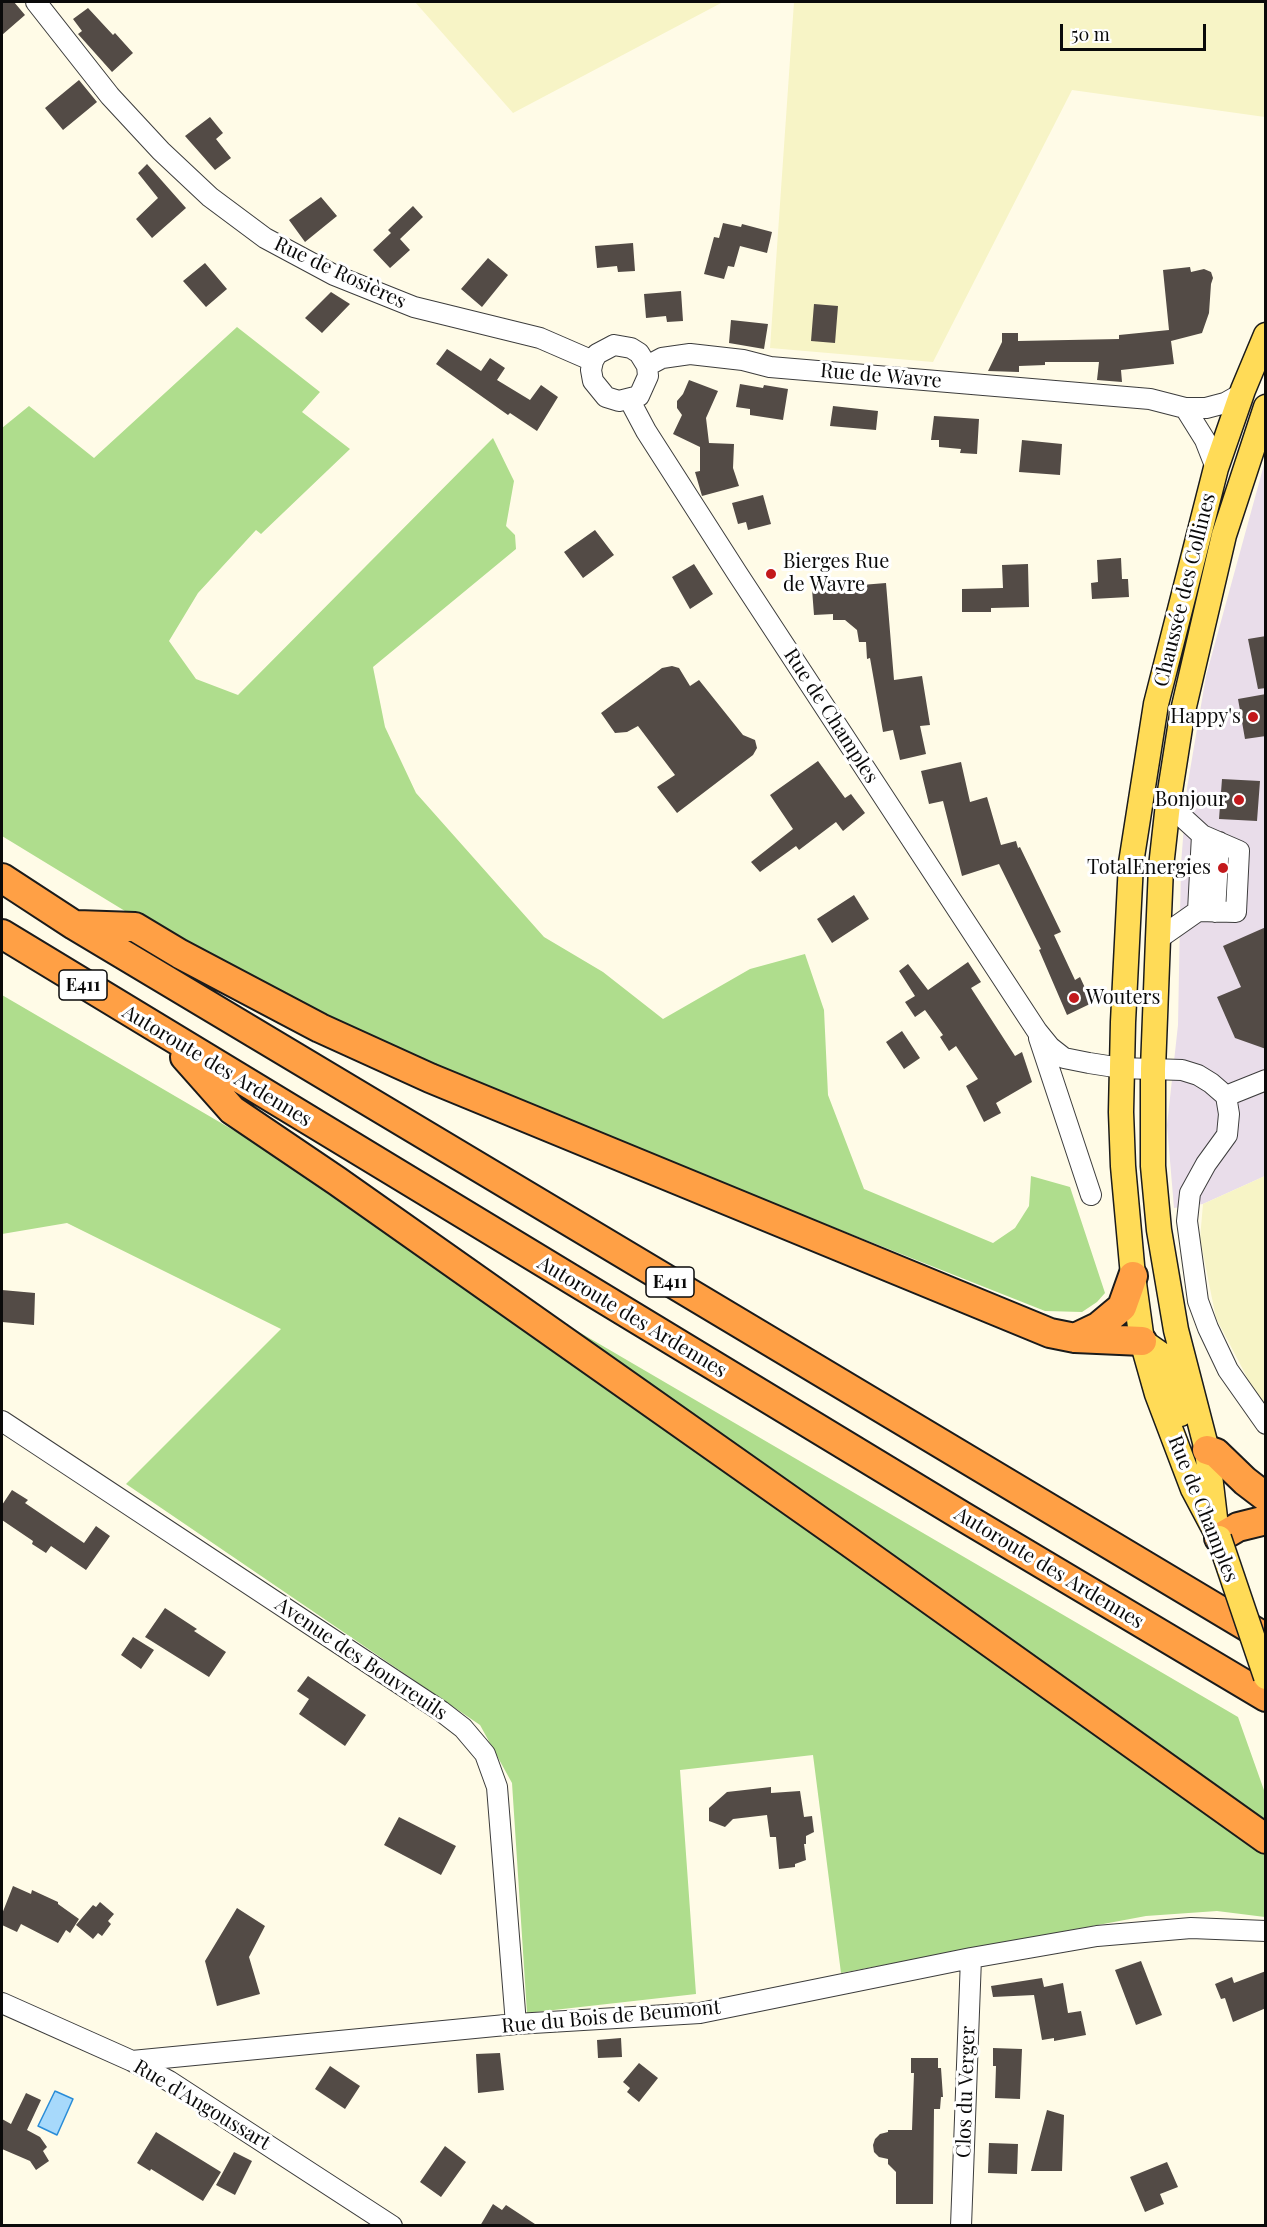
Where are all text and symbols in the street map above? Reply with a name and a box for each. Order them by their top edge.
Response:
scale bar [1063,12,1208,50]
text: 50 m [1071,22,1110,46]
street label: Rue de Rosières [270,232,410,314]
street label: Rue de Wavre [819,359,943,393]
street label: Chaussée des Collines [1149,491,1221,689]
place label: Bierges Rue de Wavre [783,550,889,597]
marker: Bierges Rue de Wavre [764,567,778,581]
street label: Rue de Champles [778,644,884,788]
place label: Happy's [1170,705,1241,729]
marker: Happy's [1246,710,1260,724]
place label: Bonjour [1155,788,1227,812]
marker: Bonjour [1232,793,1246,807]
place label: TotalEnergies [1087,856,1211,880]
marker: TotalEnergies [1216,861,1230,875]
road number: E411 [59,970,107,1000]
place label: Wouters [1086,986,1160,1010]
marker: Wouters [1067,991,1081,1005]
street label: Autoroute des Ardennes [118,1000,316,1132]
street label: Autoroute des Ardennes [533,1251,731,1383]
road number: E411 [646,1267,694,1297]
street label: Rue de Champles [1163,1432,1243,1586]
street label: Autoroute des Ardennes [950,1502,1148,1634]
street label: Avenue des Bouvreuils [270,1593,452,1725]
street label: Rue du Bois de Beumont [500,1995,722,2039]
street label: Clos du Verger [952,2026,980,2158]
street label: Rue d'Angoussart [129,2055,275,2155]

